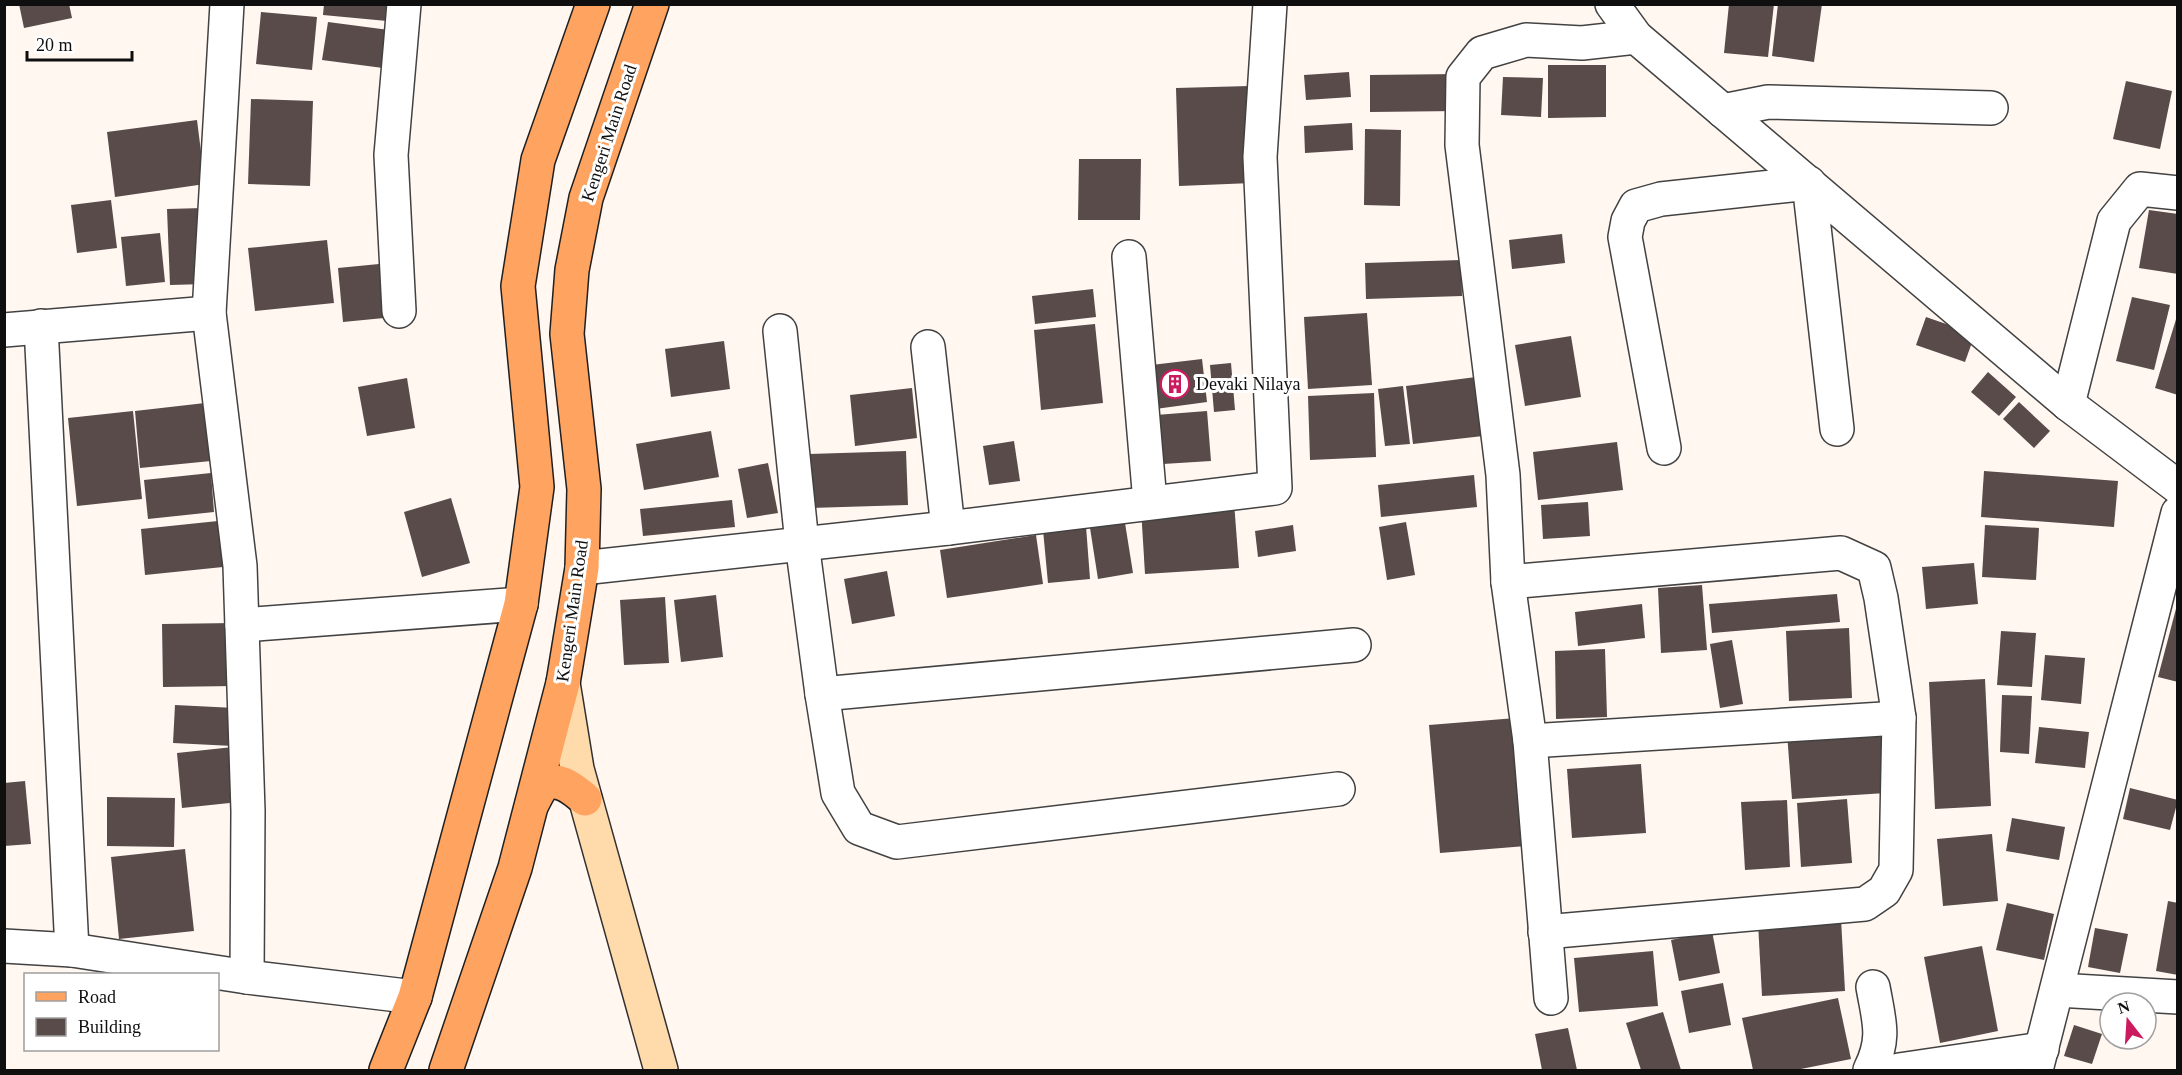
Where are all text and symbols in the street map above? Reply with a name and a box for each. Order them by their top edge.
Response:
scale bar [27,24,132,62]
text: 20 m [36,35,73,55]
street label: Kengeri Main Road [577,62,641,204]
building icon: Devaki Nilaya [1159,368,1191,400]
place label: Devaki Nilaya [1196,374,1300,394]
street label: Kengeri Main Road [552,539,592,683]
legend [24,973,219,1051]
text: Road [78,987,116,1007]
north arrow [2098,991,2158,1051]
text: N [2116,997,2132,1017]
text: Building [78,1017,141,1037]

